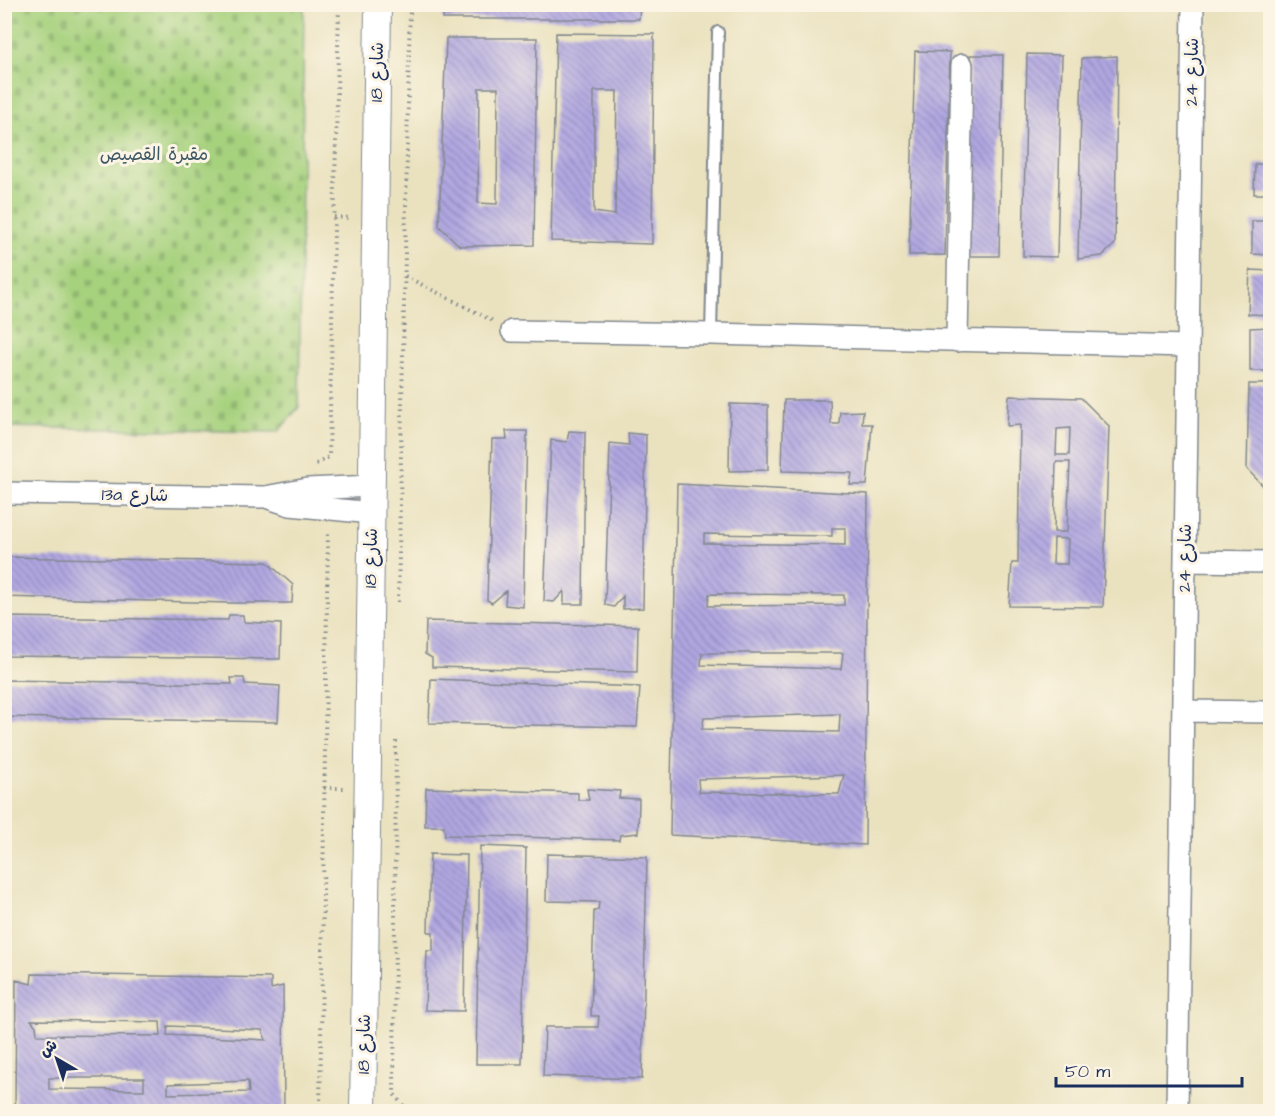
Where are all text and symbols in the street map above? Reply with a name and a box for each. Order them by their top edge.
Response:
street label: شارع 24 [1179,37,1205,107]
street label: شارع 18 [364,42,390,102]
park label: مقبرة القصيص [100,142,208,167]
street label: 13a شارع [101,482,169,508]
street label: شارع 24 [1172,523,1198,593]
street label: شارع 18 [358,528,384,588]
street label: شارع 18 [351,1014,377,1074]
north arrow [27,1029,87,1089]
text: ش [34,1034,62,1062]
scale bar [1056,1050,1242,1088]
text: 50 m [1065,1059,1110,1084]

